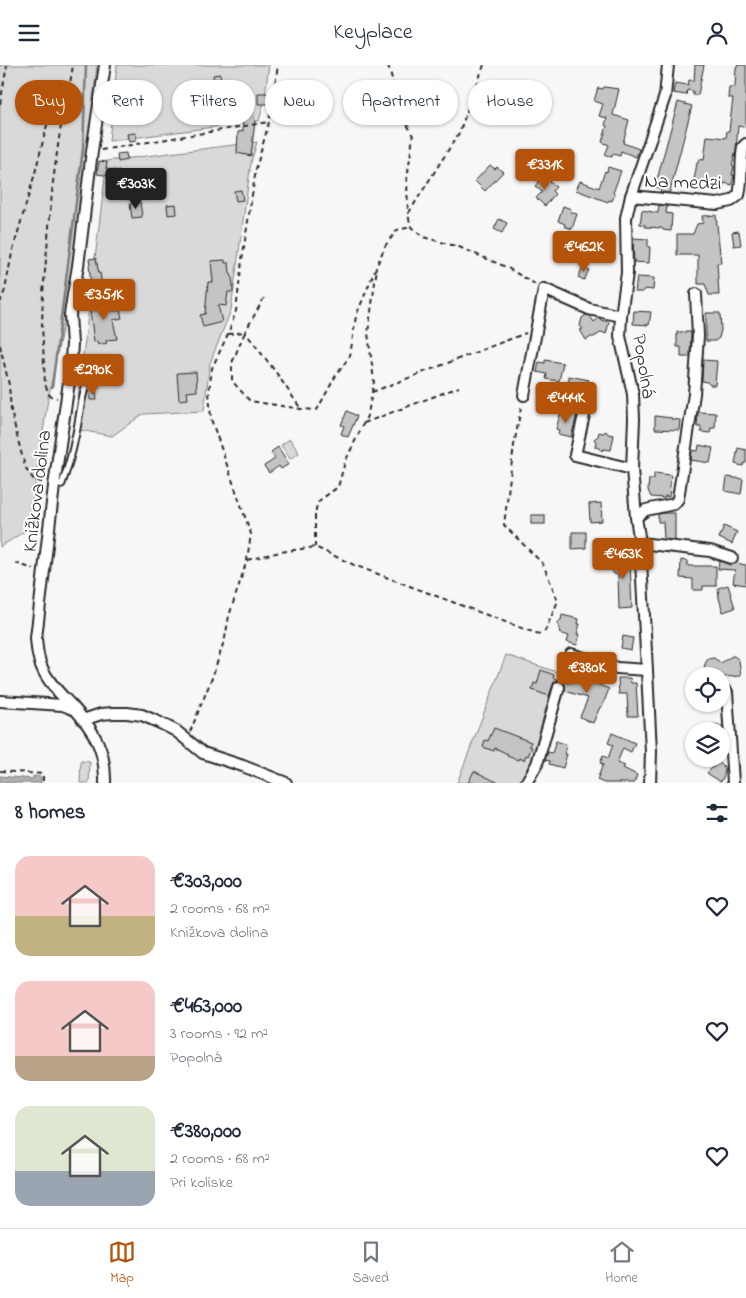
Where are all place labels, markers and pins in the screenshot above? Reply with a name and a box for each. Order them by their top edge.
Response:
pin: €331K [510,149,580,191]
pin: €303K [101,167,171,210]
pin: €462K [549,231,619,273]
pin: €351K [69,279,139,321]
pin: €290K [58,353,128,396]
pin: €444K [531,381,601,424]
pin: €463K [588,537,658,580]
pin: €380K [552,651,622,694]

